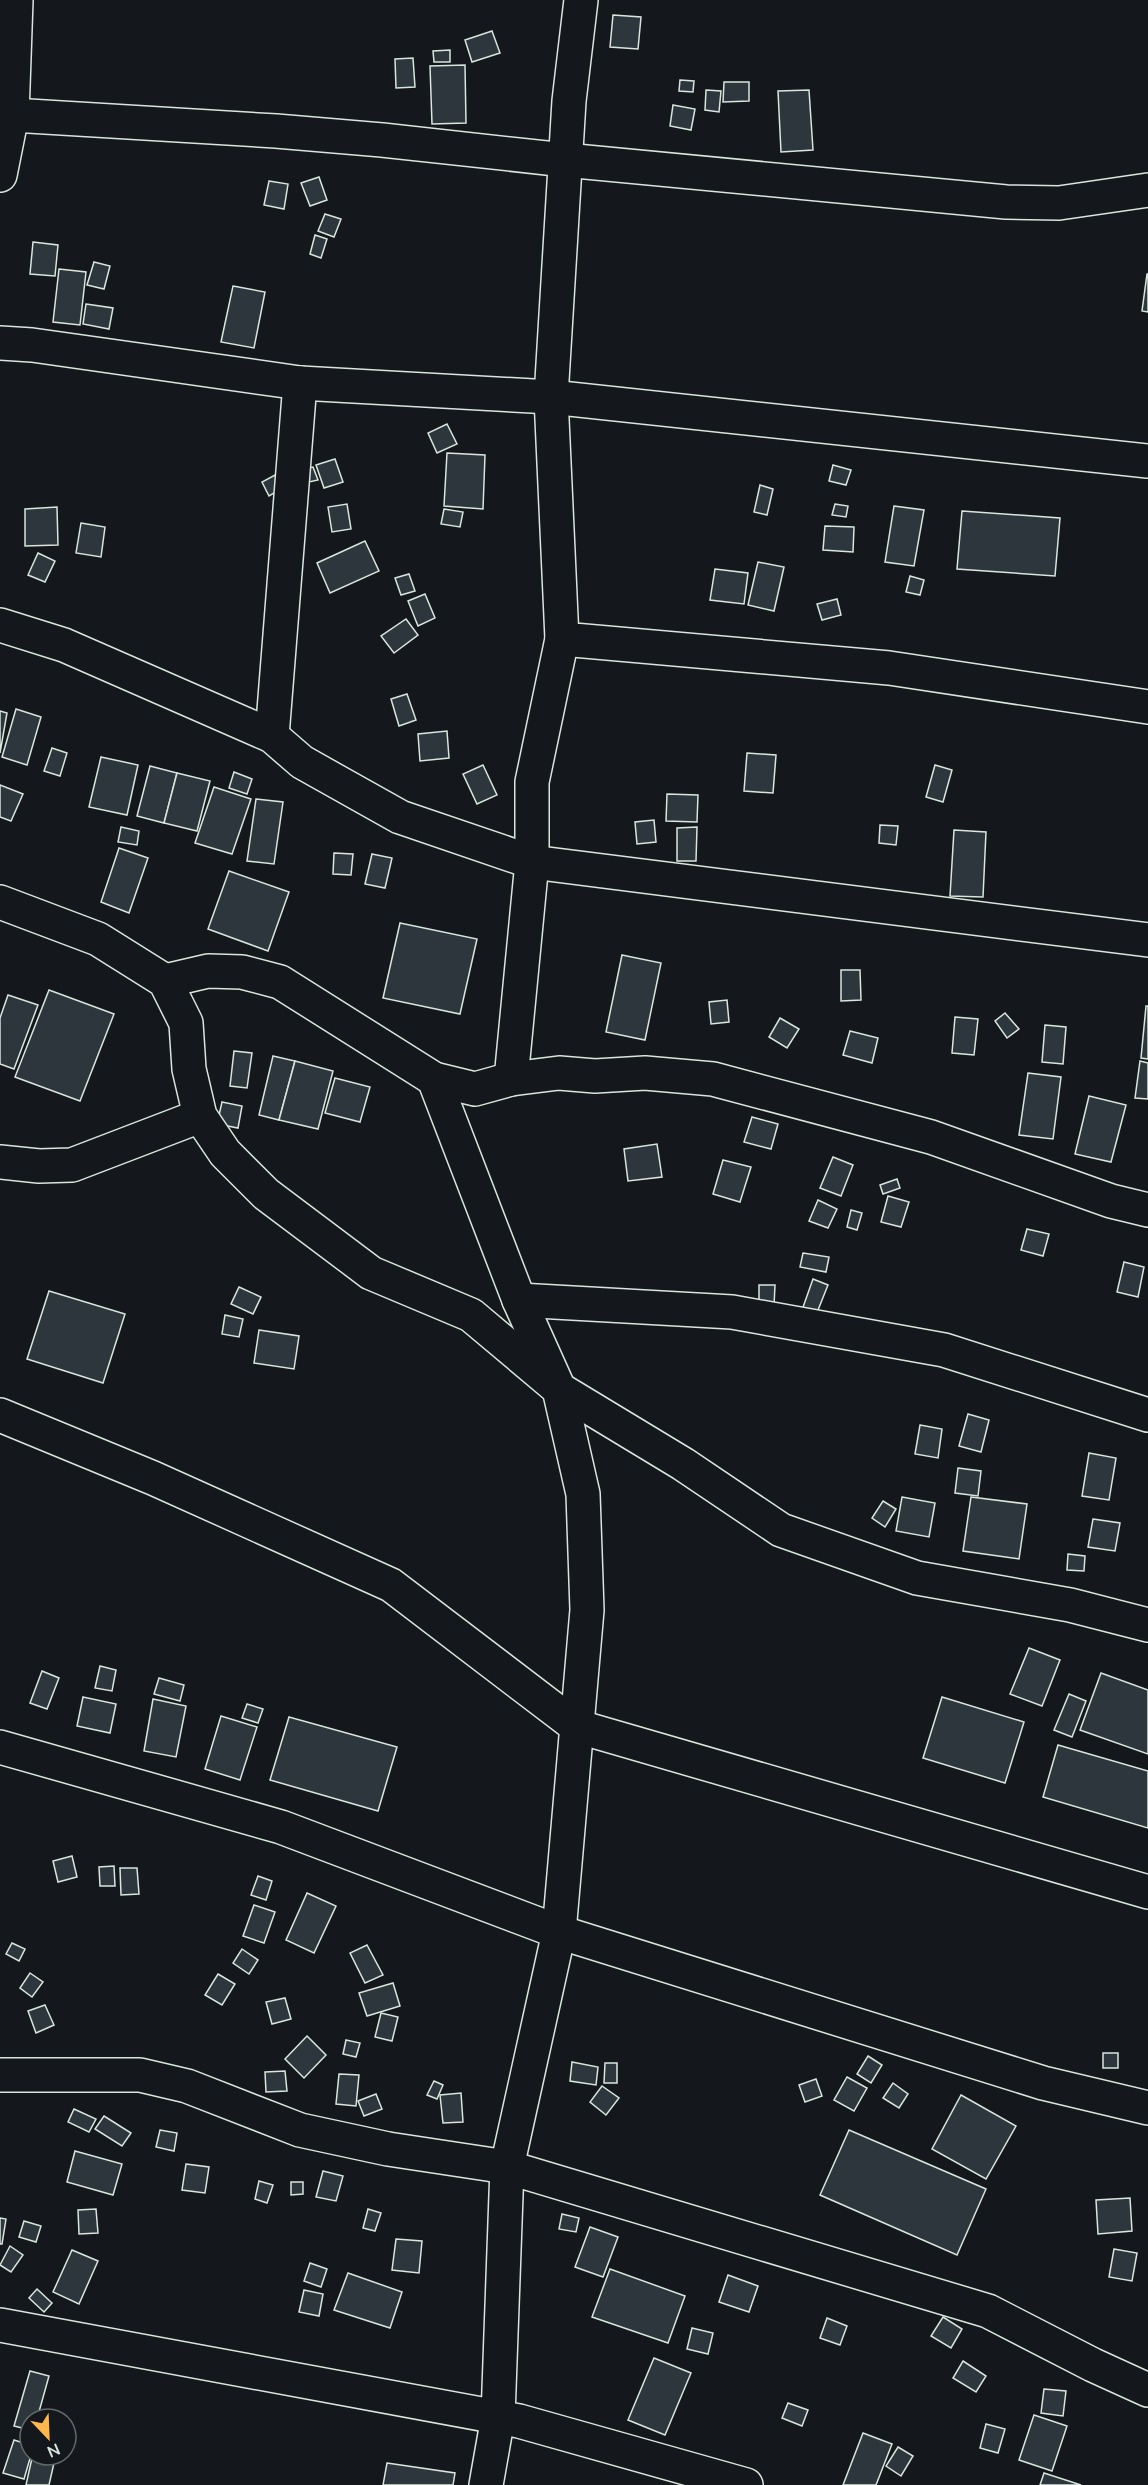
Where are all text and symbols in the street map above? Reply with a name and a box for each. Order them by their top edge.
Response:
north arrow [18,2407,78,2467]
text: N [44,2439,63,2462]

